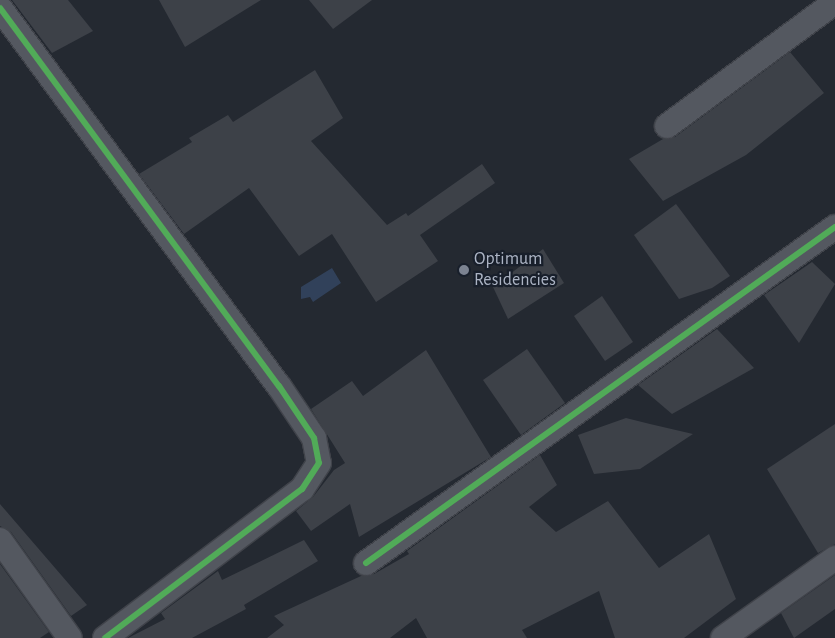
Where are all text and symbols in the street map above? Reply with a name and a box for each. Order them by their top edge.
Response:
place label: Optimum Residencies [474,249,556,292]
marker: Optimum Residencies [458,264,470,276]

